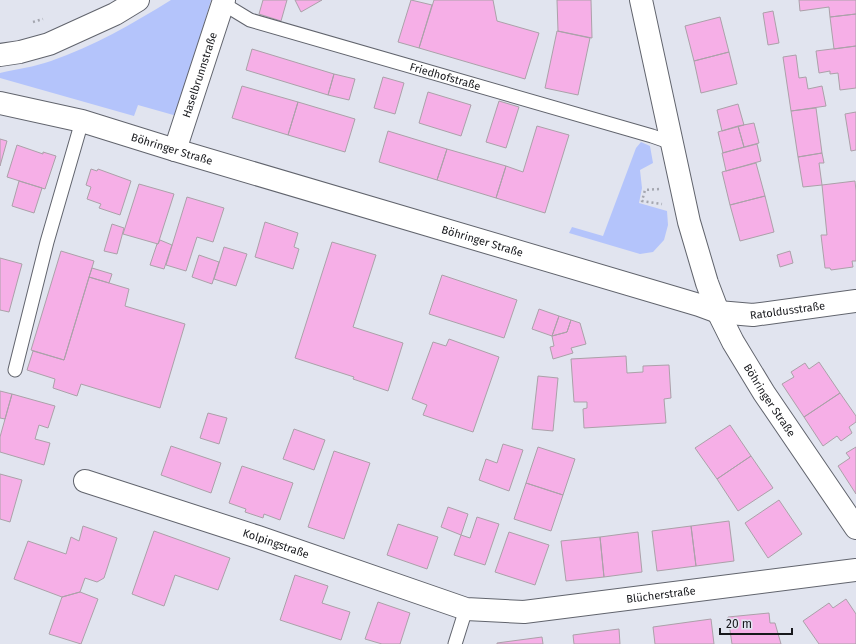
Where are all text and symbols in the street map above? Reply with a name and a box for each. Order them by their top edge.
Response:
street label: Haselbrunnstraße [179,30,220,119]
street label: Friedhofstraße [408,60,482,93]
street label: Böhringer Straße [130,130,214,167]
street label: Böhringer Straße [440,223,525,259]
street label: Ratoldusstraße [749,299,826,322]
street label: Böhringer Straße [741,361,798,439]
street label: Kolpingstraße [241,526,311,561]
street label: Blücherstraße [626,584,696,606]
scale bar [720,610,792,636]
text: 20 m [726,617,752,631]

